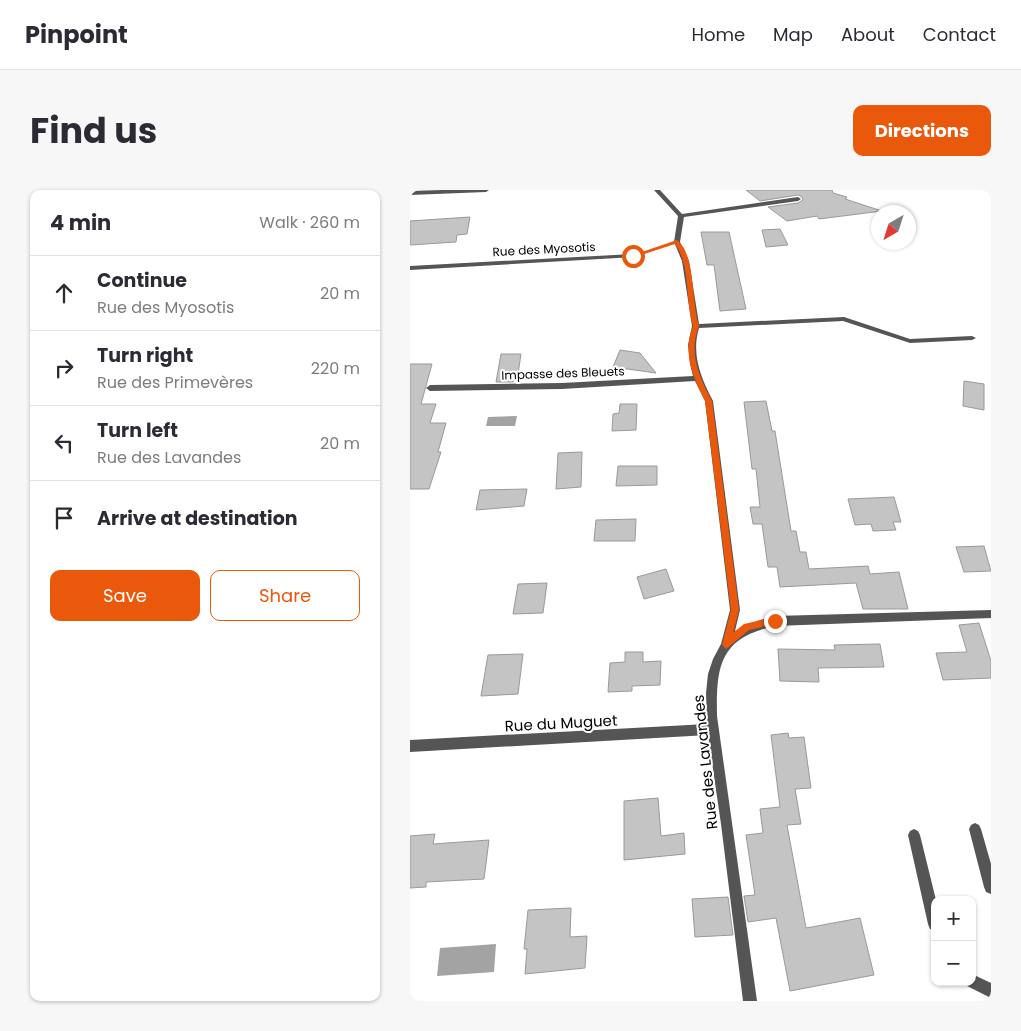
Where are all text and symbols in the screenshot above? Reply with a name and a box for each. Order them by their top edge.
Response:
text: Pinpoint [25,18,128,51]
text: Home [691,22,745,47]
text: Map [773,22,813,47]
text: About [841,22,895,47]
text: Contact [923,22,996,47]
button: Directions [853,105,991,156]
text: Find us [30,106,157,155]
north arrow [871,205,916,250]
text: 4 min [50,208,111,237]
text: Walk · 260 m [259,211,360,234]
street label: Rue des Myosotis [492,238,596,260]
route start [622,245,645,268]
text: Continue [97,267,187,294]
icon: ahead [50,279,78,307]
text: 20 m [320,282,360,305]
text: Rue des Myosotis [97,296,234,319]
text: Turn right [97,342,193,369]
icon: right [50,354,78,382]
text: 220 m [311,357,360,380]
street label: Impasse des Bleuets [501,362,625,384]
text: Rue des Primevères [97,371,253,394]
text: Turn left [97,417,178,444]
icon: left [50,429,78,457]
text: 20 m [320,432,360,455]
text: Rue des Lavandes [97,446,241,469]
icon: arrive [50,504,78,532]
text: Arrive at destination [97,505,298,532]
button: Save [50,570,200,621]
button: Share [210,570,360,621]
route end [764,610,787,633]
street label: Rue des Lavandes [687,693,723,830]
street label: Rue du Muguet [504,710,618,736]
map controls [931,896,976,986]
button: + [931,896,976,941]
button: − [931,941,976,986]

